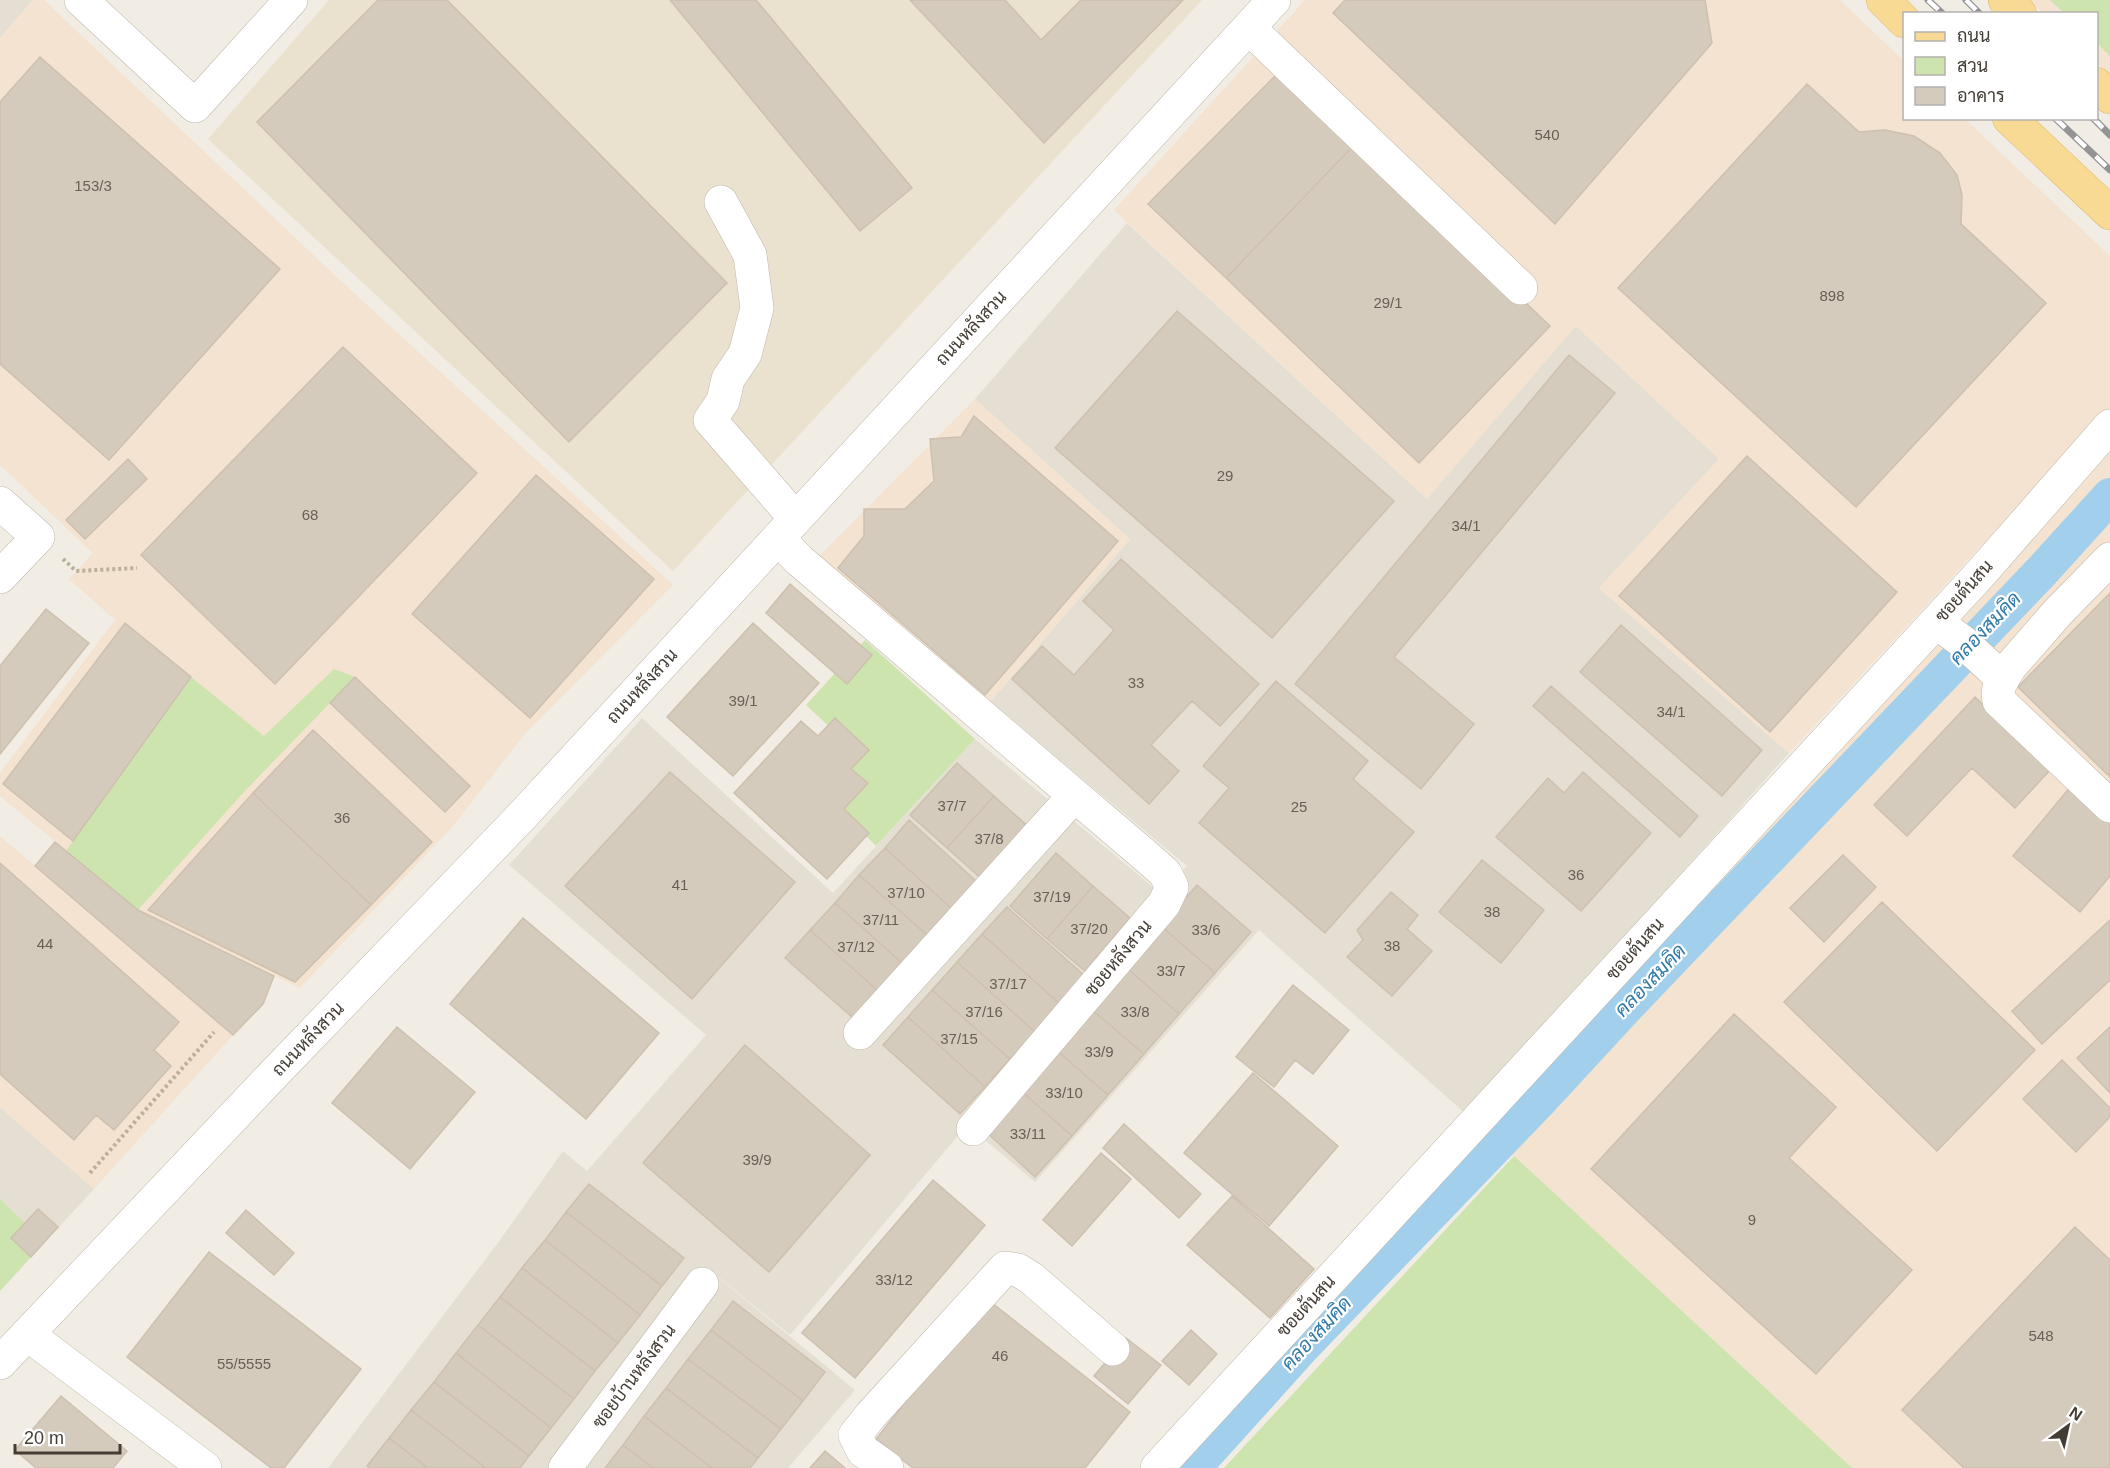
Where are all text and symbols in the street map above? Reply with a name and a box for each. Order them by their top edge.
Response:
legend [1903,12,2098,120]
text: ถนน [1957,26,1990,46]
text: สวน [1957,56,1988,76]
text: อาคาร [1957,86,2005,106]
house number: 540 [1534,126,1560,143]
house number: 153/3 [74,177,112,194]
street label: ถนนหลังสวน [931,286,1011,369]
house number: 898 [1819,287,1845,304]
house number: 29/1 [1373,294,1403,311]
house number: 29 [1217,467,1233,484]
house number: 68 [302,506,318,523]
house number: 34/1 [1451,517,1481,534]
street label: ซอยต้นสน [1930,555,1997,626]
water label: คลองสมคิด [1944,586,2025,669]
street label: ถนนหลังสวน [602,644,682,727]
house number: 33 [1128,674,1144,691]
house number: 39/1 [728,692,758,709]
house number: 34/1 [1656,703,1686,720]
house number: 37/7 [937,797,967,814]
house number: 25 [1291,798,1307,815]
house number: 36 [334,809,350,826]
house number: 37/8 [974,830,1004,847]
house number: 36 [1568,866,1584,883]
house number: 41 [672,876,688,893]
house number: 37/10 [887,884,925,901]
house number: 37/19 [1033,888,1071,905]
house number: 38 [1484,903,1500,920]
house number: 37/11 [863,911,899,928]
street label: ซอยต้นสน [1601,913,1668,984]
street label: ซอยหลังสวน [1080,915,1156,1000]
house number: 37/20 [1070,920,1108,937]
house number: 33/6 [1191,921,1221,938]
house number: 44 [37,935,53,952]
house number: 38 [1384,937,1400,954]
house number: 37/12 [837,938,875,955]
water label: คลองสมคิด [1609,938,1690,1021]
house number: 33/7 [1156,962,1186,979]
house number: 37/17 [989,975,1027,992]
street label: ถนนหลังสวน [267,997,348,1080]
house number: 37/16 [965,1003,1003,1020]
house number: 33/8 [1120,1003,1150,1020]
house number: 37/15 [940,1030,978,1047]
house number: 33/9 [1084,1043,1114,1060]
house number: 33/10 [1045,1084,1083,1101]
house number: 33/11 [1010,1125,1046,1142]
house number: 39/9 [742,1151,772,1168]
house number: 9 [1748,1211,1756,1228]
street label: ซอยต้นสน [1271,1270,1339,1341]
house number: 33/12 [875,1271,913,1288]
water label: คลองสมคิด [1276,1291,1356,1374]
street label: ซอยบ้านหลังสวน [587,1319,680,1432]
house number: 548 [2028,1327,2054,1344]
house number: 46 [992,1347,1008,1364]
house number: 55/5555 [217,1355,271,1372]
north arrow [2038,1396,2098,1456]
text: N [2066,1404,2085,1424]
scale bar [15,1417,120,1455]
text: 20 m [24,1428,64,1448]

